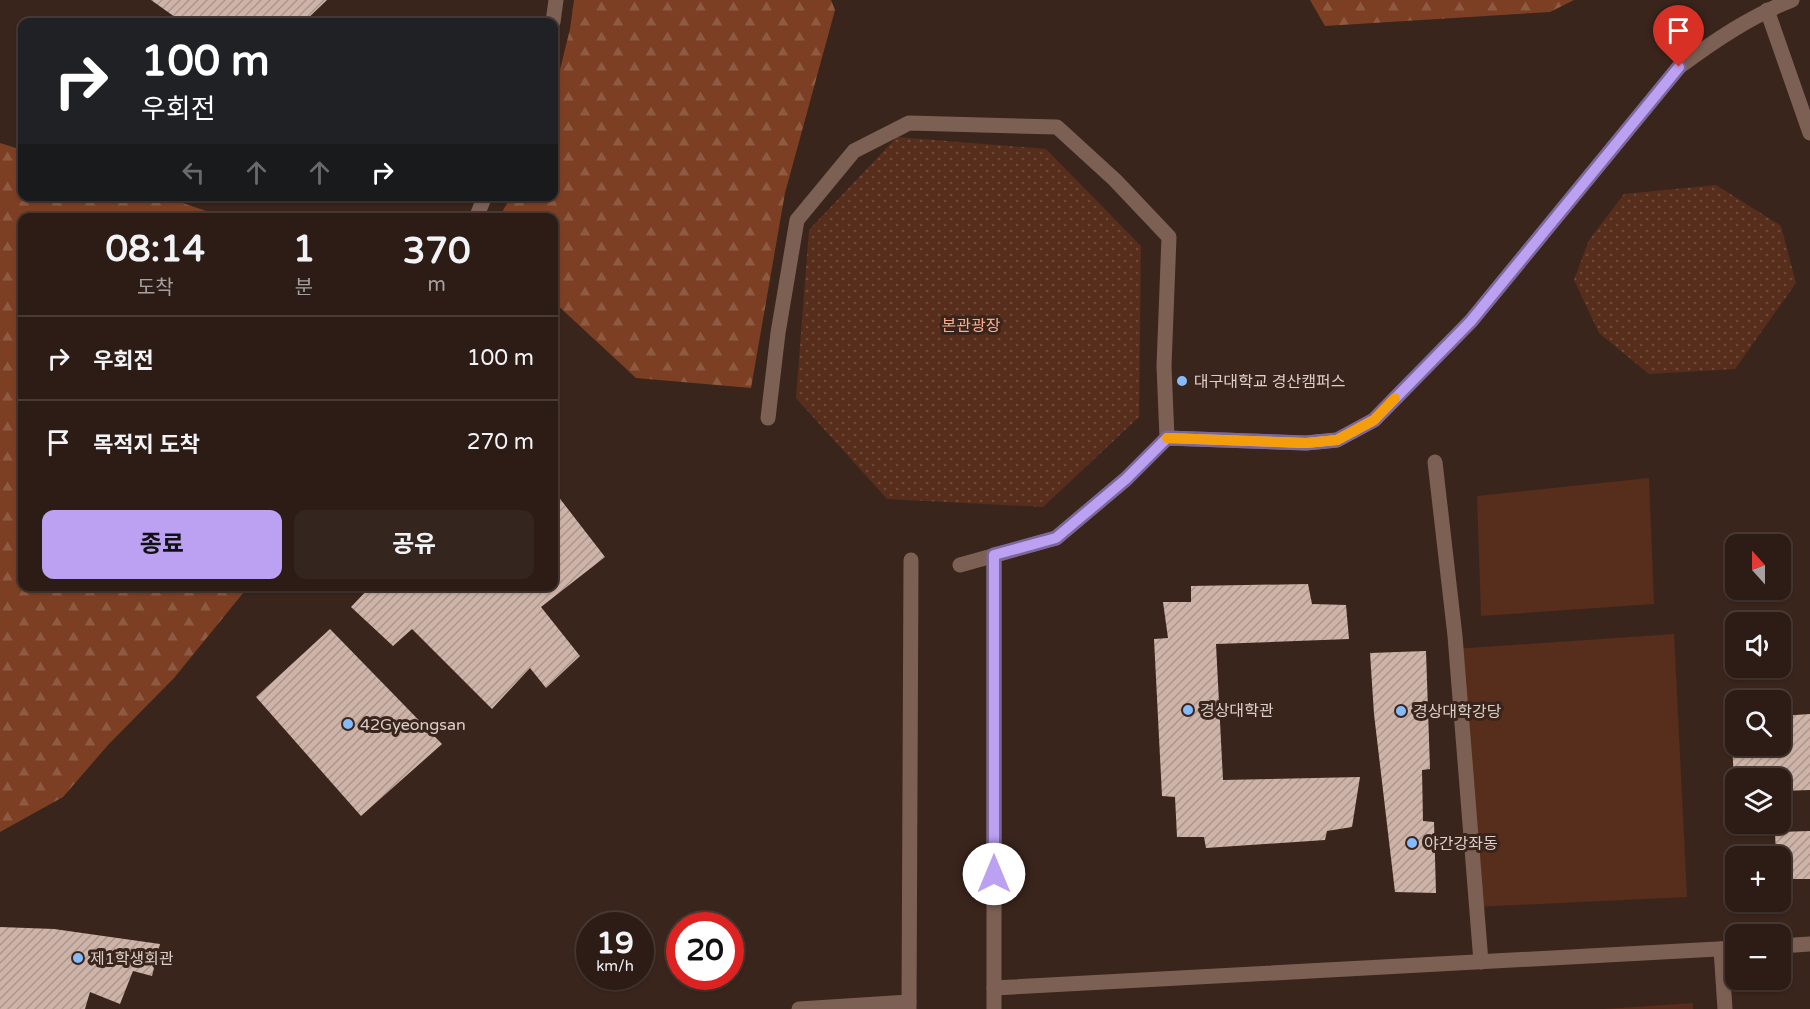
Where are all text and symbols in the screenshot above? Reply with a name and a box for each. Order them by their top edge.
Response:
pin [1653,5,1704,67]
icon: arrive [1662,14,1695,47]
text: 100 m [141,36,270,87]
icon: right [42,42,120,120]
text: 우회전 [141,93,216,126]
icon: left [177,156,210,189]
icon: ahead [240,156,273,189]
icon: ahead [303,156,336,189]
icon: right [366,156,399,189]
text: 08:14 [105,228,205,271]
text: 1 [293,228,315,271]
text: 370 [403,230,471,273]
text: m [427,273,446,297]
text: 도착 [137,276,174,300]
text: 분 [295,276,313,300]
park label: 본관광장 [942,316,1001,336]
icon: right [42,342,75,375]
text: 100 m [467,345,534,371]
text: 우회전 [93,348,154,374]
place label: 대구대학교 경산캠퍼스 [1194,372,1345,392]
marker: 대구대학교 경산캠퍼스 [1175,374,1189,388]
icon: arrive [42,426,75,459]
text: 270 m [467,429,534,455]
text: 목적지 도착 [93,432,200,458]
button: 종료 [42,510,282,579]
button: 공유 [294,510,534,579]
north arrow [1725,534,1791,600]
map controls [1725,534,1791,990]
button: sound [1725,612,1791,678]
button: search [1725,690,1791,756]
place label: 경상대학관 [1200,701,1274,721]
place label: 경상대학강당 [1413,702,1502,722]
marker: 경상대학관 [1181,703,1195,717]
marker: 경상대학강당 [1394,704,1408,718]
place label: 42Gyeongsan [360,715,466,735]
marker: 42Gyeongsan [341,717,355,731]
button: layers [1725,768,1791,834]
place label: 야간강좌동 [1424,834,1498,854]
marker: 야간강좌동 [1405,836,1419,850]
position arrow [962,842,1026,906]
button: + [1725,846,1791,912]
speed limit sign: 20 [666,912,744,990]
button: − [1725,924,1791,990]
text: 19 [596,925,634,962]
place label: 제1학생회관 [90,949,174,969]
marker: 제1학생회관 [71,951,85,965]
text: km/h [596,957,634,975]

